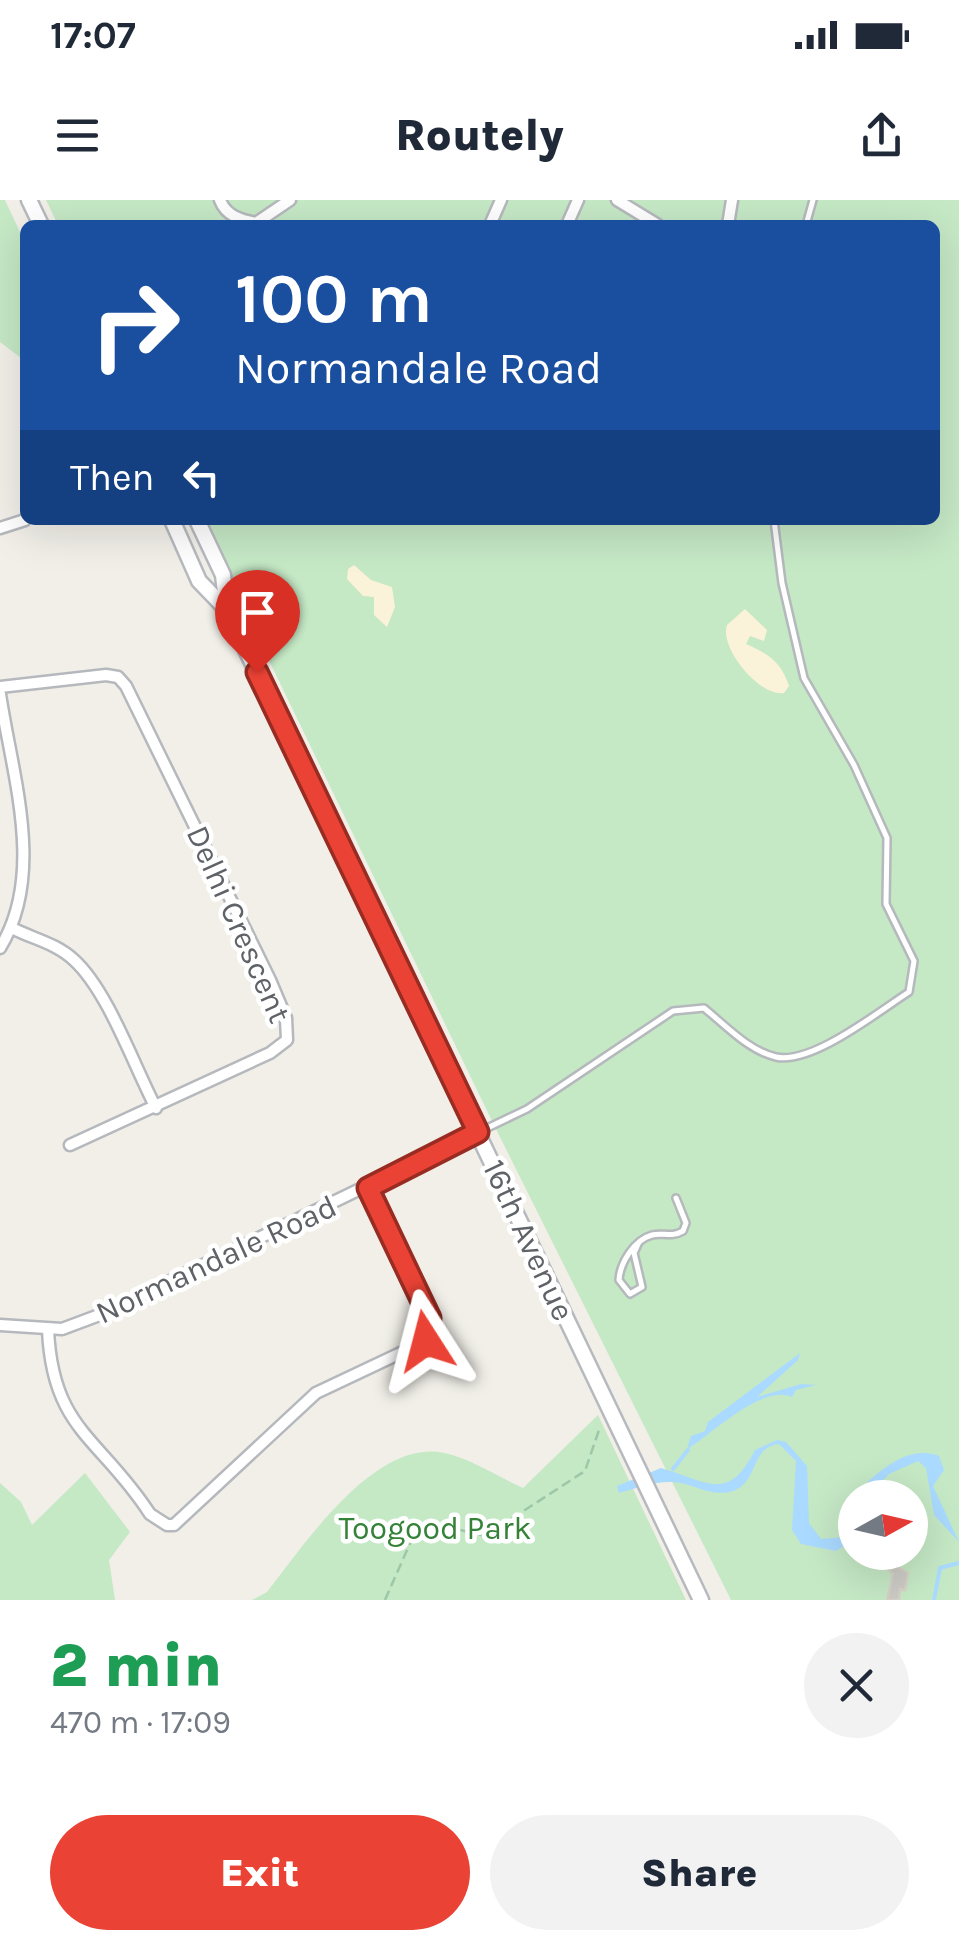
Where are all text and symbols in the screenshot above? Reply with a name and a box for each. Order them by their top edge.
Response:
text: 17:07 [50,13,136,58]
icon: menu [50,108,105,163]
icon: share [854,108,909,163]
text: Routely [395,109,564,161]
text: 100 m [235,258,433,340]
icon: right [70,260,200,390]
text: Normandale Road [235,342,602,394]
icon: left [174,450,229,505]
text: Then [70,455,154,500]
pin [215,570,300,673]
icon: arrive [230,585,285,640]
street label: Delhi Crescent [179,820,298,1028]
street label: 16th Avenue [475,1154,582,1326]
street label: Normandale Road [90,1188,342,1331]
position arrow [374,1289,478,1393]
north arrow [838,1480,928,1570]
map controls [838,1480,928,1570]
park label: Toogood Park [339,1510,532,1547]
text: 2 min [50,1631,222,1701]
button: close [804,1633,909,1738]
text: 470 m · 17:09 [50,1704,231,1741]
button: Exit [50,1815,470,1930]
button: Share [490,1815,909,1930]

